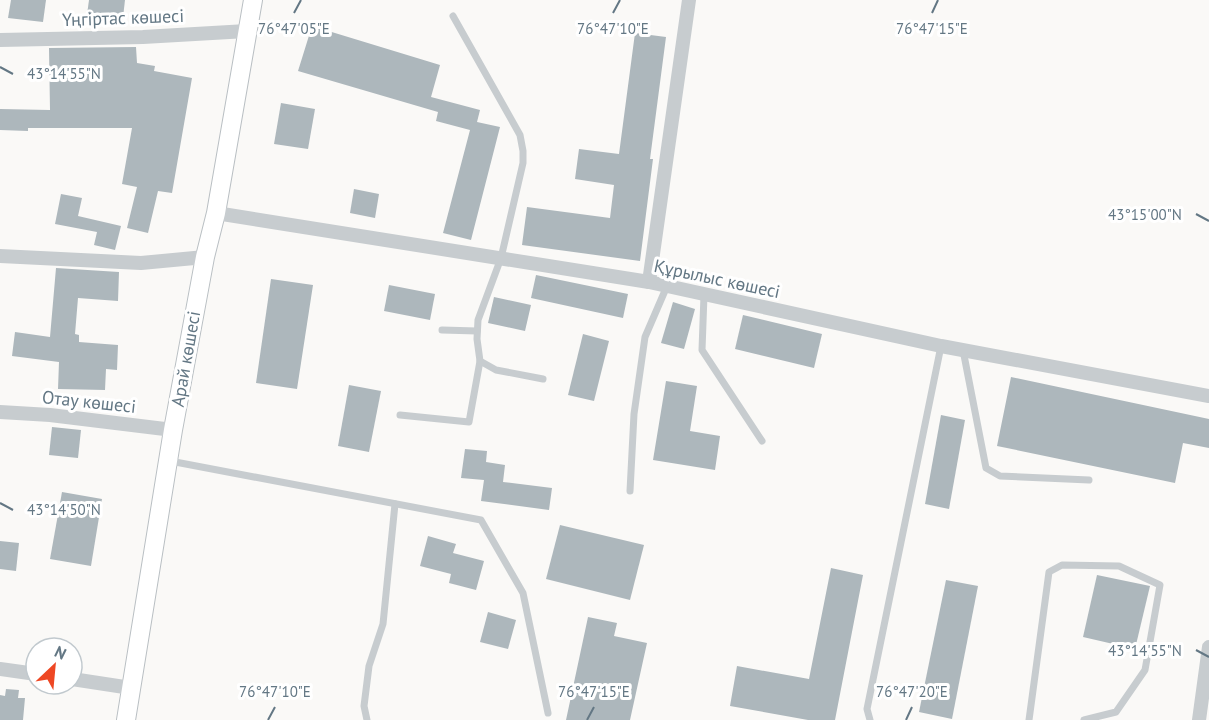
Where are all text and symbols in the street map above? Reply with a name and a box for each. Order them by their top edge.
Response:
street label: Үңгіртас көшесі [62,4,184,31]
text: 76°47'05"E [258,19,330,38]
text: 76°47'10"E [577,19,649,38]
text: 76°47'15"E [896,19,968,38]
text: 43°14'55"N [27,64,101,83]
text: 43°15'00"N [1108,205,1182,224]
street label: Құрылыс көшесі [652,254,782,303]
street label: Арай көшесі [166,309,205,409]
street label: Отау көшесі [41,385,137,418]
text: 43°14'50"N [27,500,101,519]
north arrow [24,636,84,696]
text: N [51,641,70,664]
text: 43°14'55"N [1108,641,1182,660]
text: 76°47'10"E [239,682,311,701]
text: 76°47'15"E [558,682,630,701]
text: 76°47'20"E [876,682,948,701]

